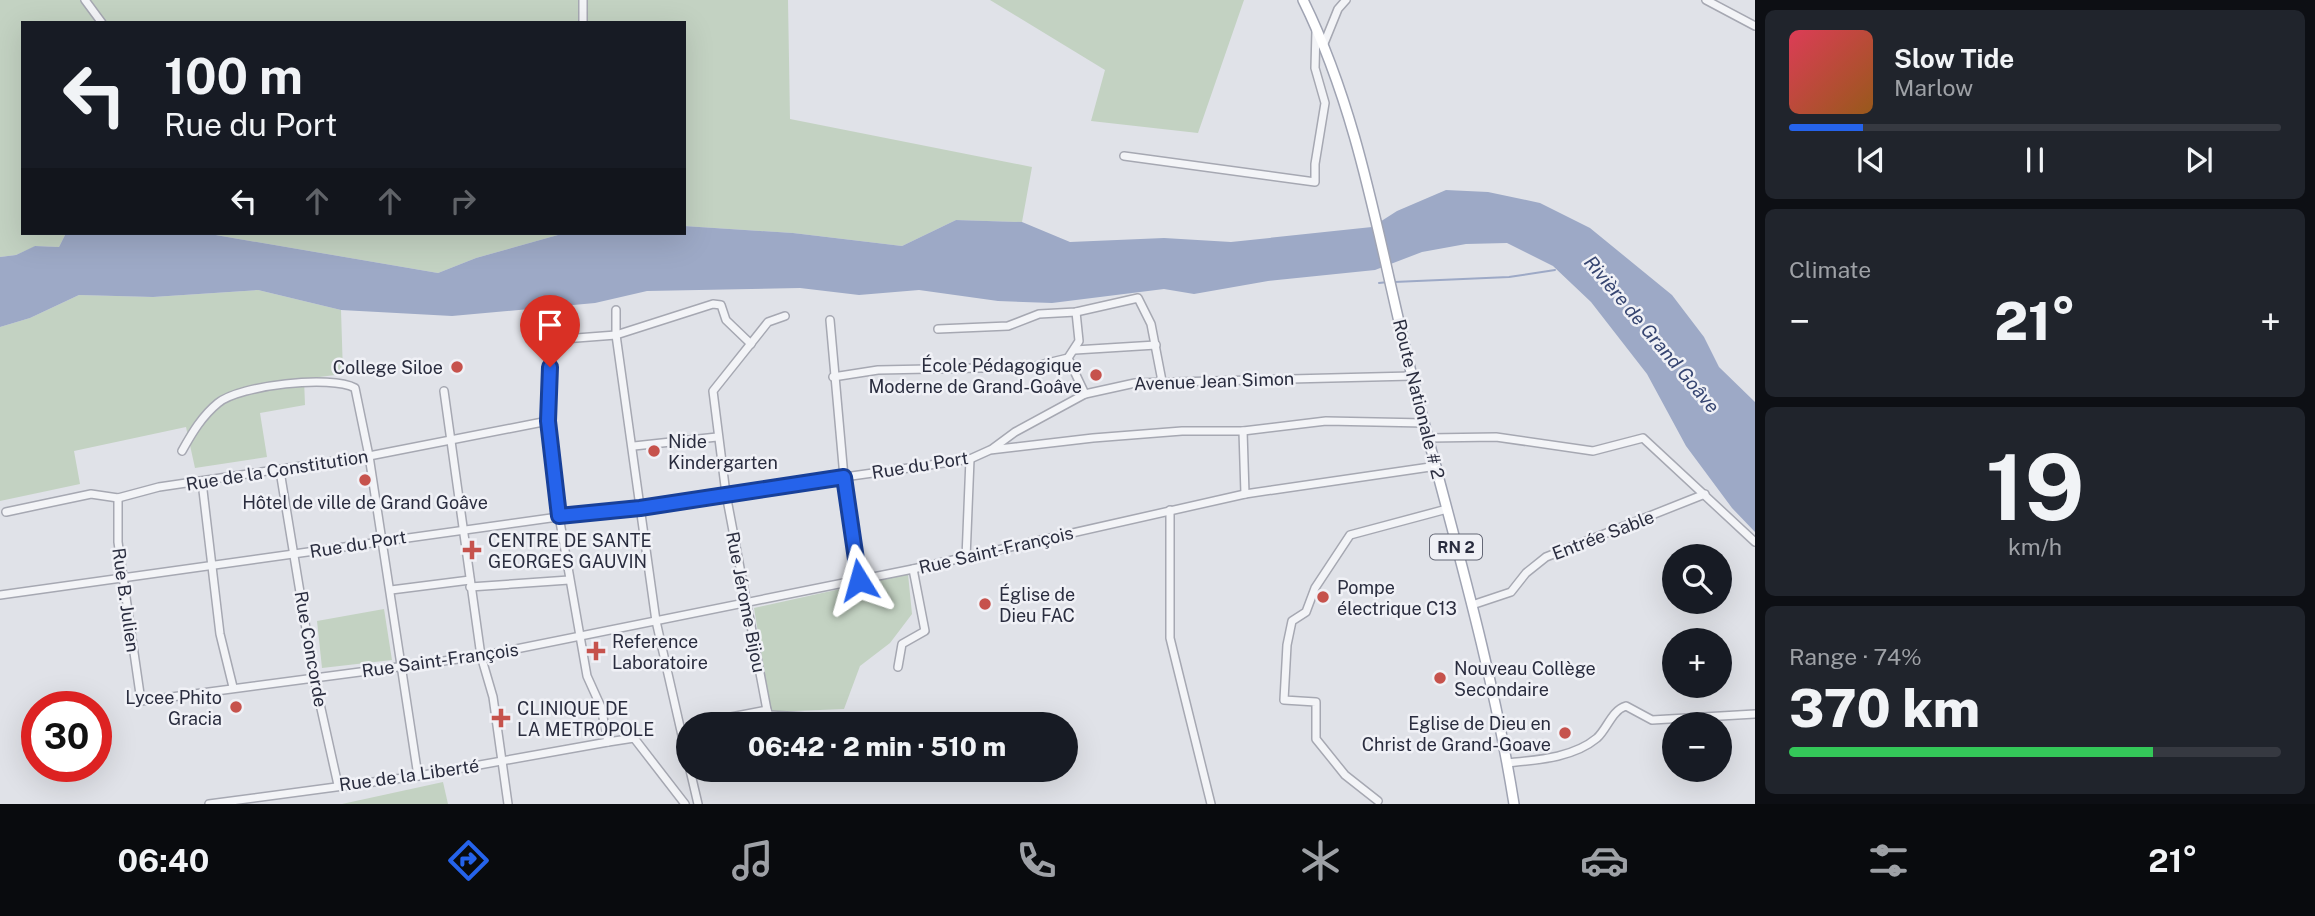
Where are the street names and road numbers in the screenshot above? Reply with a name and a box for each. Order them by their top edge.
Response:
street label: Route Nationale # 2 [1389,317,1449,481]
street label: Avenue Jean Simon [1133,368,1295,394]
street label: Rue de la Constitution [184,445,370,495]
street label: Rue du Port [870,447,970,483]
street label: Entrée Sable [1549,506,1657,564]
street label: Rue Saint-François [917,522,1075,578]
street label: Rue du Port [308,526,408,562]
street label: Rue Jérome Bijou [722,530,770,674]
road number: RN 2 [1430,534,1482,560]
street label: Rue B. Julien [108,546,144,654]
street label: Rue Concorde [290,589,332,709]
street label: Rue Saint-François [360,639,520,681]
street label: Rue de la Liberté [338,755,480,795]

